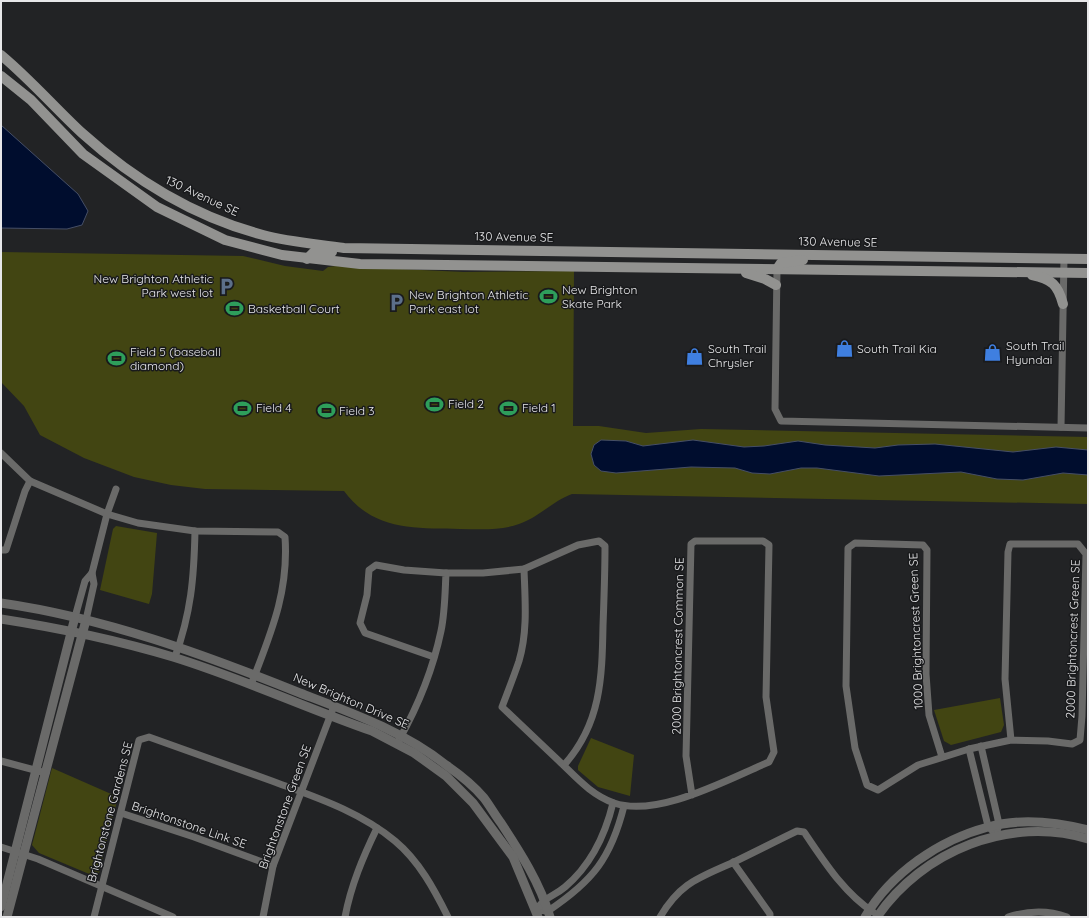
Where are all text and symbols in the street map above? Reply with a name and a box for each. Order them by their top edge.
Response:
street label: 130 Avenue SE [163,172,241,219]
street label: 130 Avenue SE [474,228,554,245]
street label: 130 Avenue SE [798,233,878,250]
place label: New Brighton Athletic Park west lot [94,271,213,300]
parking icon: New Brighton Athletic Park west lot [216,276,236,296]
place label: New Brighton Skate Park [562,282,637,311]
place label: New Brighton Athletic Park east lot [409,287,528,316]
sports icon: New Brighton Skate Park [539,287,559,307]
parking icon: New Brighton Athletic Park east lot [386,292,406,312]
sports icon: Basketball Court [225,299,245,319]
place label: Basketball Court [248,301,340,316]
place label: South Trail Hyundai [1006,338,1065,367]
shop icon: South Trail Kia [834,339,854,359]
place label: South Trail Chrysler [708,341,767,370]
place label: South Trail Kia [857,341,937,356]
shop icon: South Trail Hyundai [983,343,1003,363]
place label: Field 5 (baseball diamond) [130,344,221,373]
shop icon: South Trail Chrysler [685,346,705,366]
sports icon: Field 5 (baseball diamond) [107,349,127,369]
sports icon: Field 2 [425,394,445,414]
place label: Field 2 [448,396,484,411]
sports icon: Field 4 [233,398,253,418]
sports icon: Field 1 [499,398,519,418]
place label: Field 4 [256,400,292,415]
place label: Field 1 [522,400,556,415]
sports icon: Field 3 [316,401,336,421]
place label: Field 3 [339,403,375,418]
street label: 1000 Brightoncrest Green SE [905,552,926,710]
street label: 2000 Brightoncrest Common SE [668,557,687,735]
street label: 2000 Brightoncrest Green SE [1062,559,1083,719]
street label: New Brighton Drive SE [291,669,412,732]
street label: Brightonstone Gardens SE [84,740,136,884]
street label: Brightonstone Green SE [255,742,314,871]
street label: Brightonstone Link SE [130,798,249,851]

